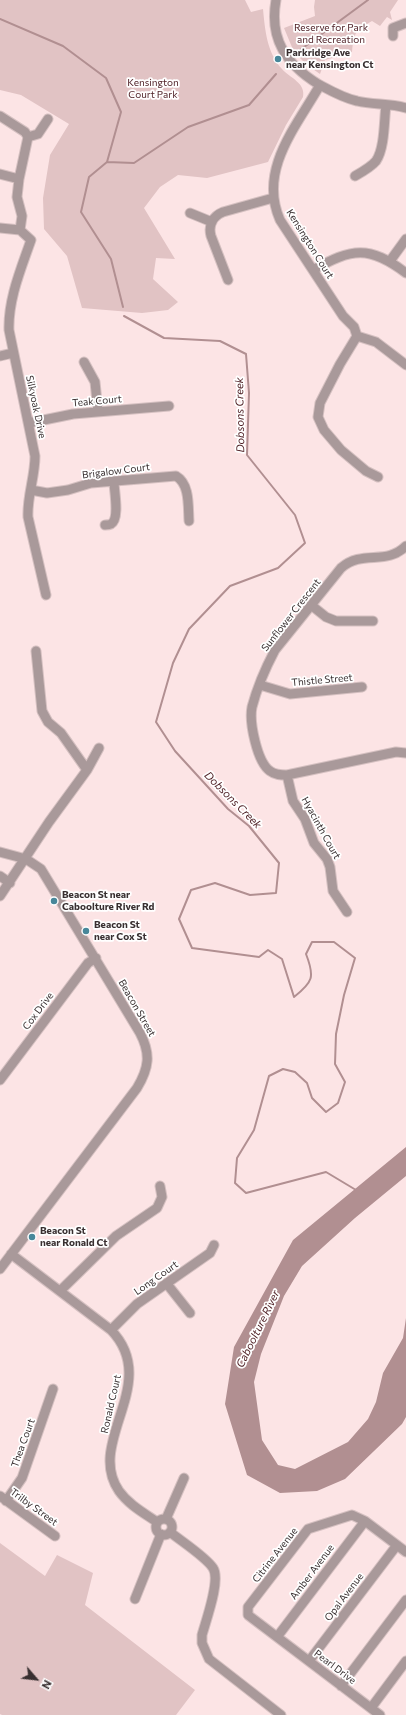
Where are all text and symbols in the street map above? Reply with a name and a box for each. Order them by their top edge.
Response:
park label: Reserve for Park and Recreation [294,22,368,46]
place label: Parkridge Ave near Kensington Ct [286,47,374,70]
marker: Parkridge Ave near Kensington Ct [273,54,283,64]
park label: Kensington Court Park [127,77,179,100]
street label: Kensington Court [284,207,336,281]
street label: Silkyoak Drive [23,374,49,440]
water label: Dobsons Creek [233,377,247,453]
street label: Teak Court [72,393,122,409]
street label: Brigalow Court [81,461,151,481]
street label: Sunflower Crescent [259,576,323,654]
street label: Thistle Street [291,671,353,689]
water label: Dobsons Creek [202,769,264,831]
street label: Hyacinth Court [299,795,343,861]
place label: Beacon St near Caboolture River Rd [62,889,154,912]
marker: Beacon St near Caboolture River Rd [49,896,59,906]
place label: Beacon St near Cox St [94,919,147,942]
marker: Beacon St near Cox St [81,926,91,936]
street label: Beacon Street [116,977,158,1039]
street label: Cox Drive [20,990,56,1032]
place label: Beacon St near Ronald Ct [40,1225,107,1248]
marker: Beacon St near Ronald Ct [27,1232,37,1242]
street label: Long Court [132,1258,180,1298]
water label: Caboolture River [234,1288,282,1370]
street label: Ronald Court [98,1373,124,1435]
street label: Thea Court [9,1417,37,1469]
street label: Trilby Street [8,1486,60,1528]
street label: Citrine Avenue [250,1525,300,1585]
street label: Amber Avenue [287,1542,337,1602]
street label: Opal Avenue [322,1571,366,1623]
street label: Pearl Drive [312,1647,358,1687]
north arrow [16,1659,56,1699]
text: N [39,1678,55,1692]

